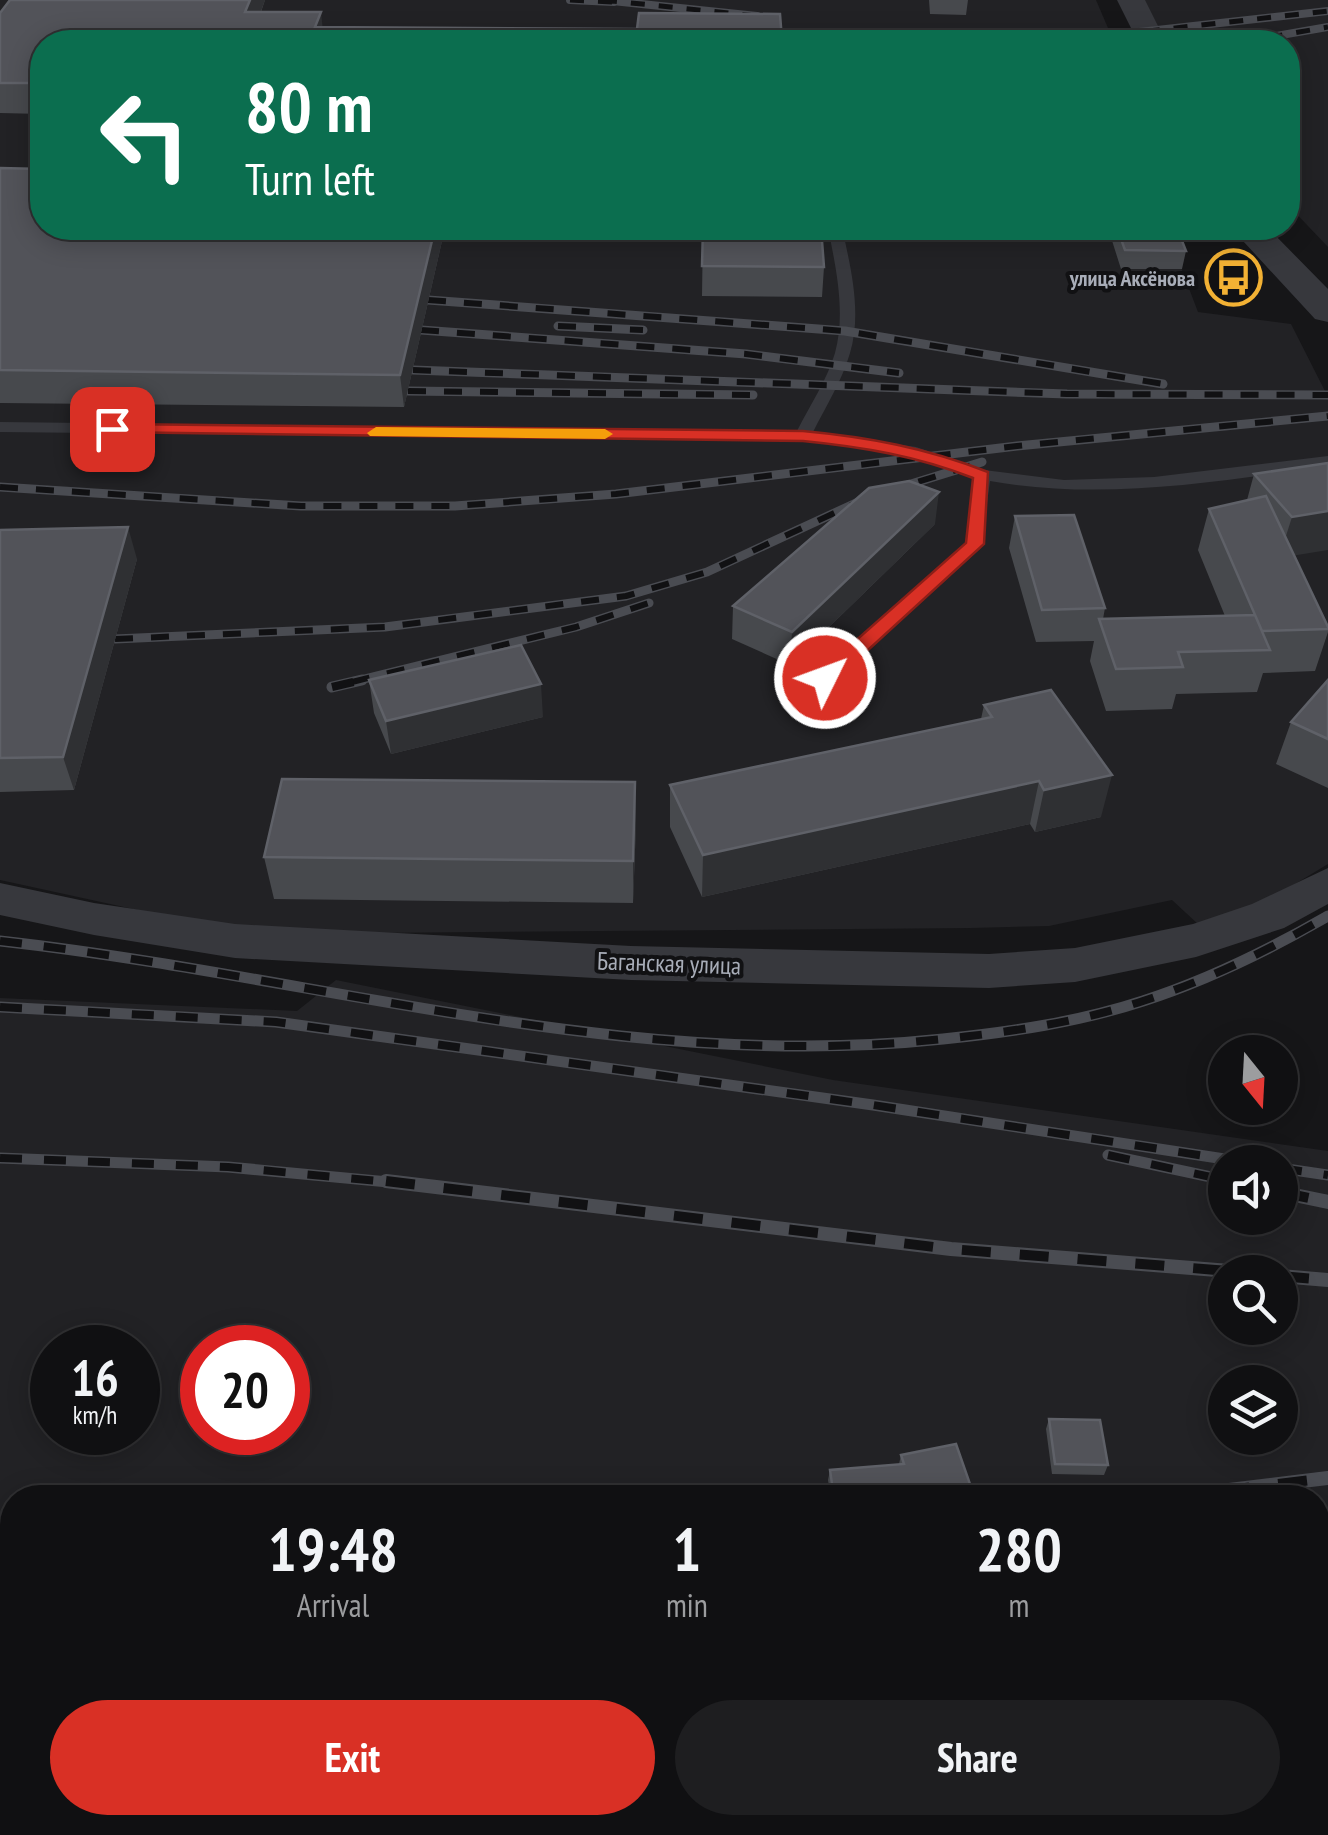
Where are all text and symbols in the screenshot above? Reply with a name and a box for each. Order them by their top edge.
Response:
text: 80 m [245,61,373,151]
icon: left [80,70,210,200]
text: Turn left [245,149,375,207]
bus stop icon: улица Аксёнова [1204,248,1264,308]
place label: улица Аксёнова [1069,264,1195,292]
pin [70,387,155,472]
icon: arrive [85,402,140,457]
position arrow [773,626,877,730]
street label: Баганская улица [596,944,742,982]
north arrow [1208,1035,1298,1125]
map controls [1208,1035,1298,1455]
button: sound [1208,1145,1298,1235]
button: search [1208,1255,1298,1345]
speed limit sign: 20 [180,1325,310,1455]
text: 16 [71,1345,119,1410]
button: layers [1208,1365,1298,1455]
text: km/h [73,1399,117,1431]
text: 19:48 [268,1510,398,1588]
text: 1 [673,1510,701,1588]
text: 280 [976,1510,1062,1588]
text: Arrival [297,1584,369,1626]
text: min [666,1584,708,1626]
text: m [1008,1584,1029,1626]
button: Exit [50,1700,655,1815]
button: Share [675,1700,1280,1815]

